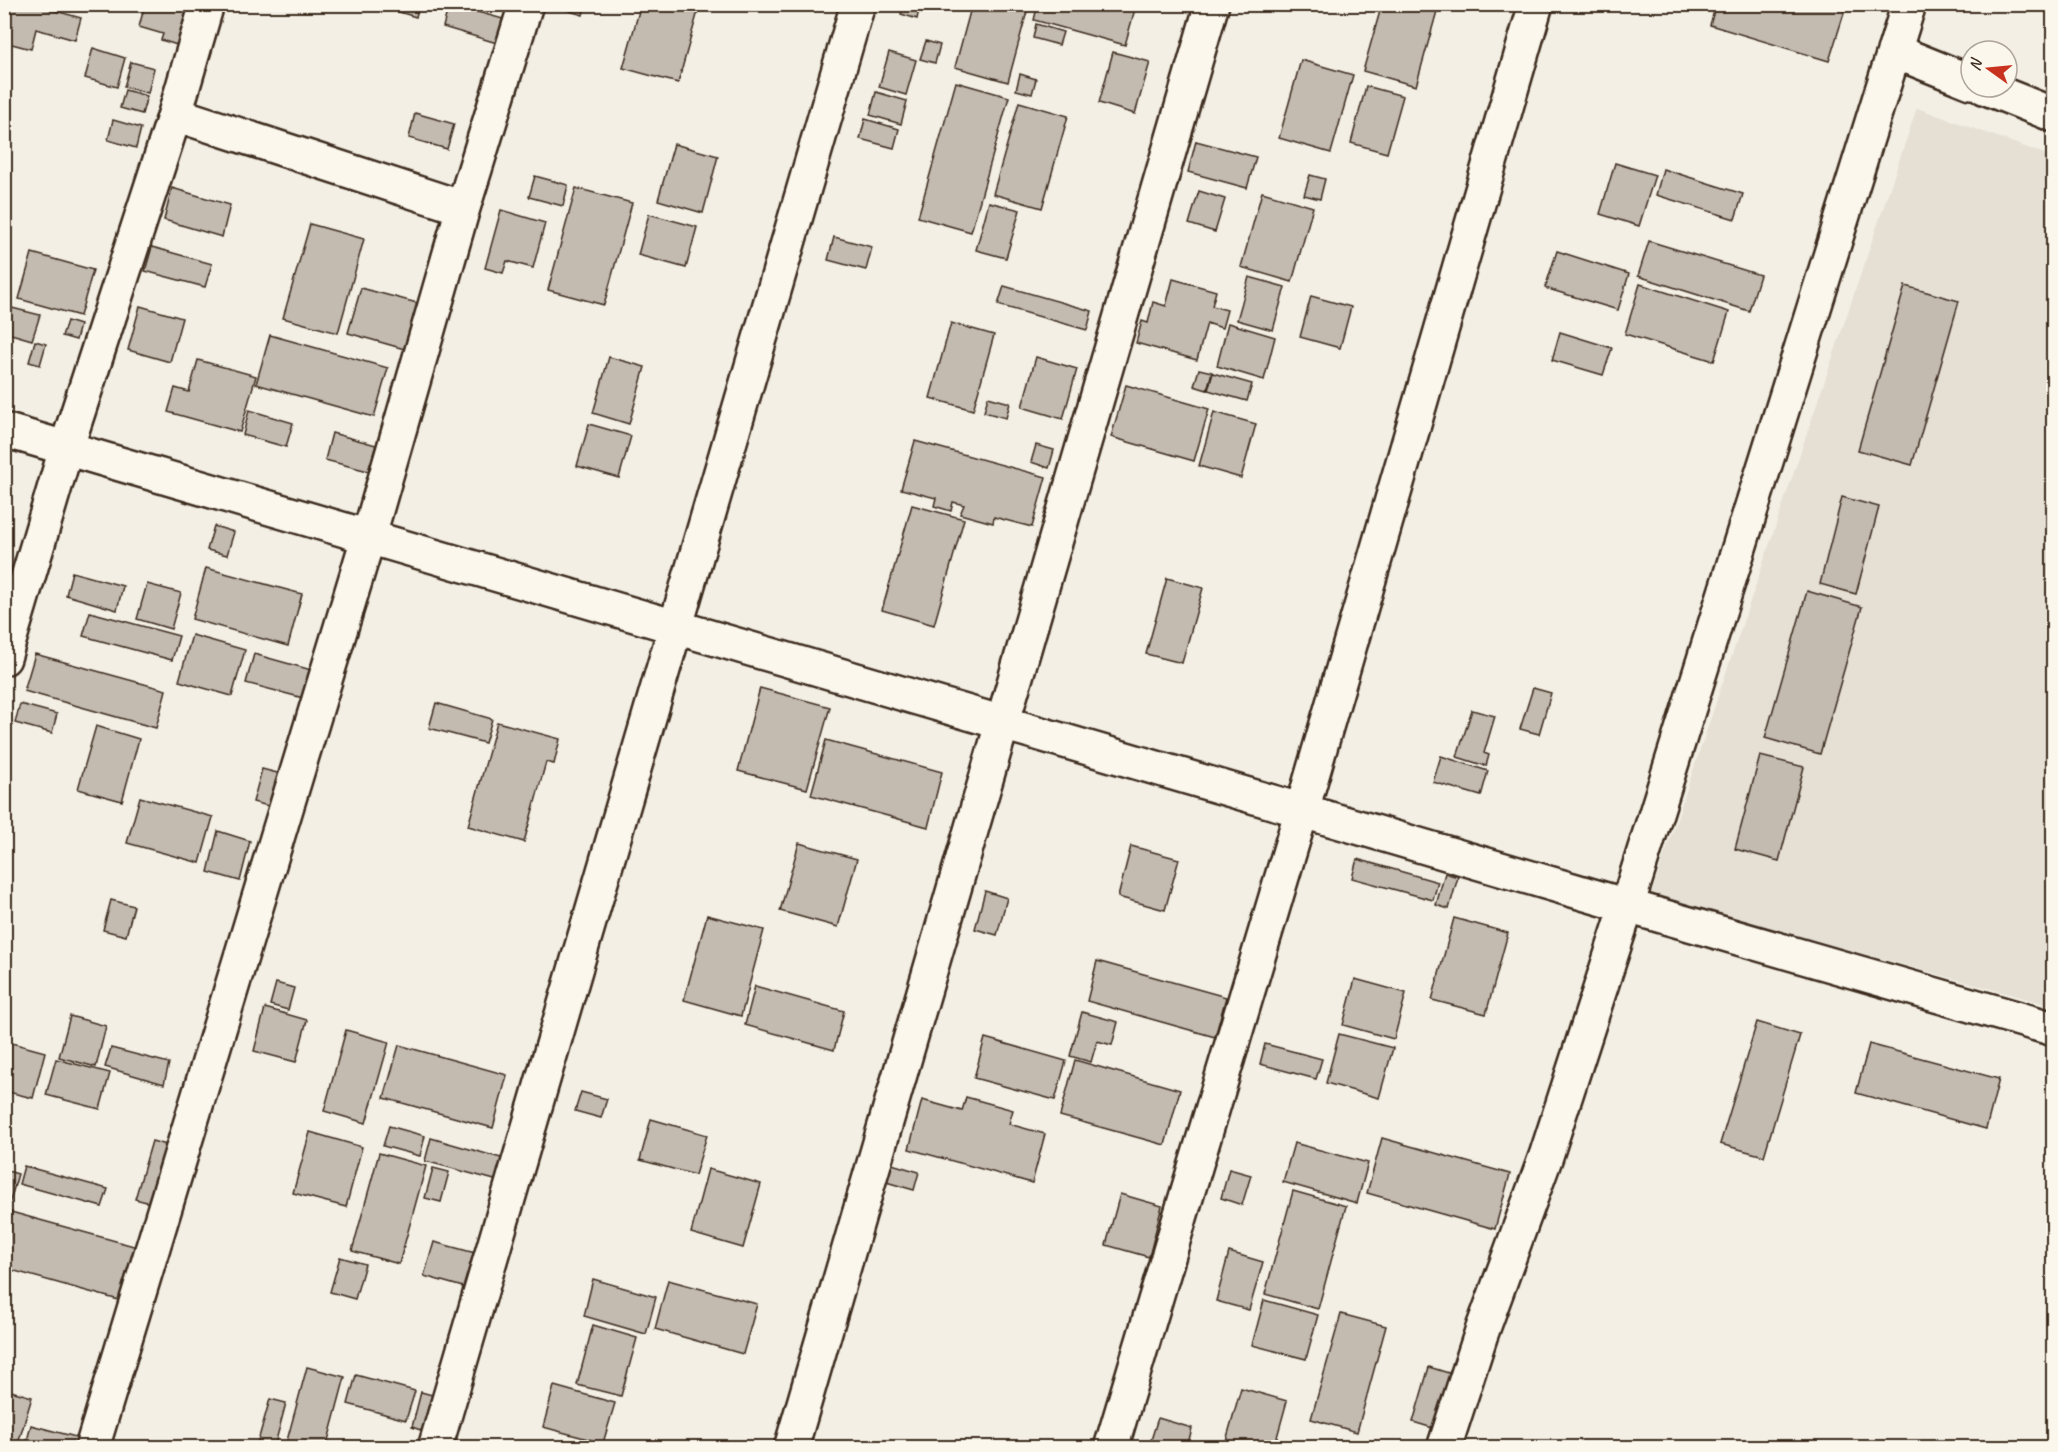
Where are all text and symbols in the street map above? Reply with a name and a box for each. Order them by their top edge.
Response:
north arrow [1959,39,2019,99]
text: N [1965,55,1987,73]

